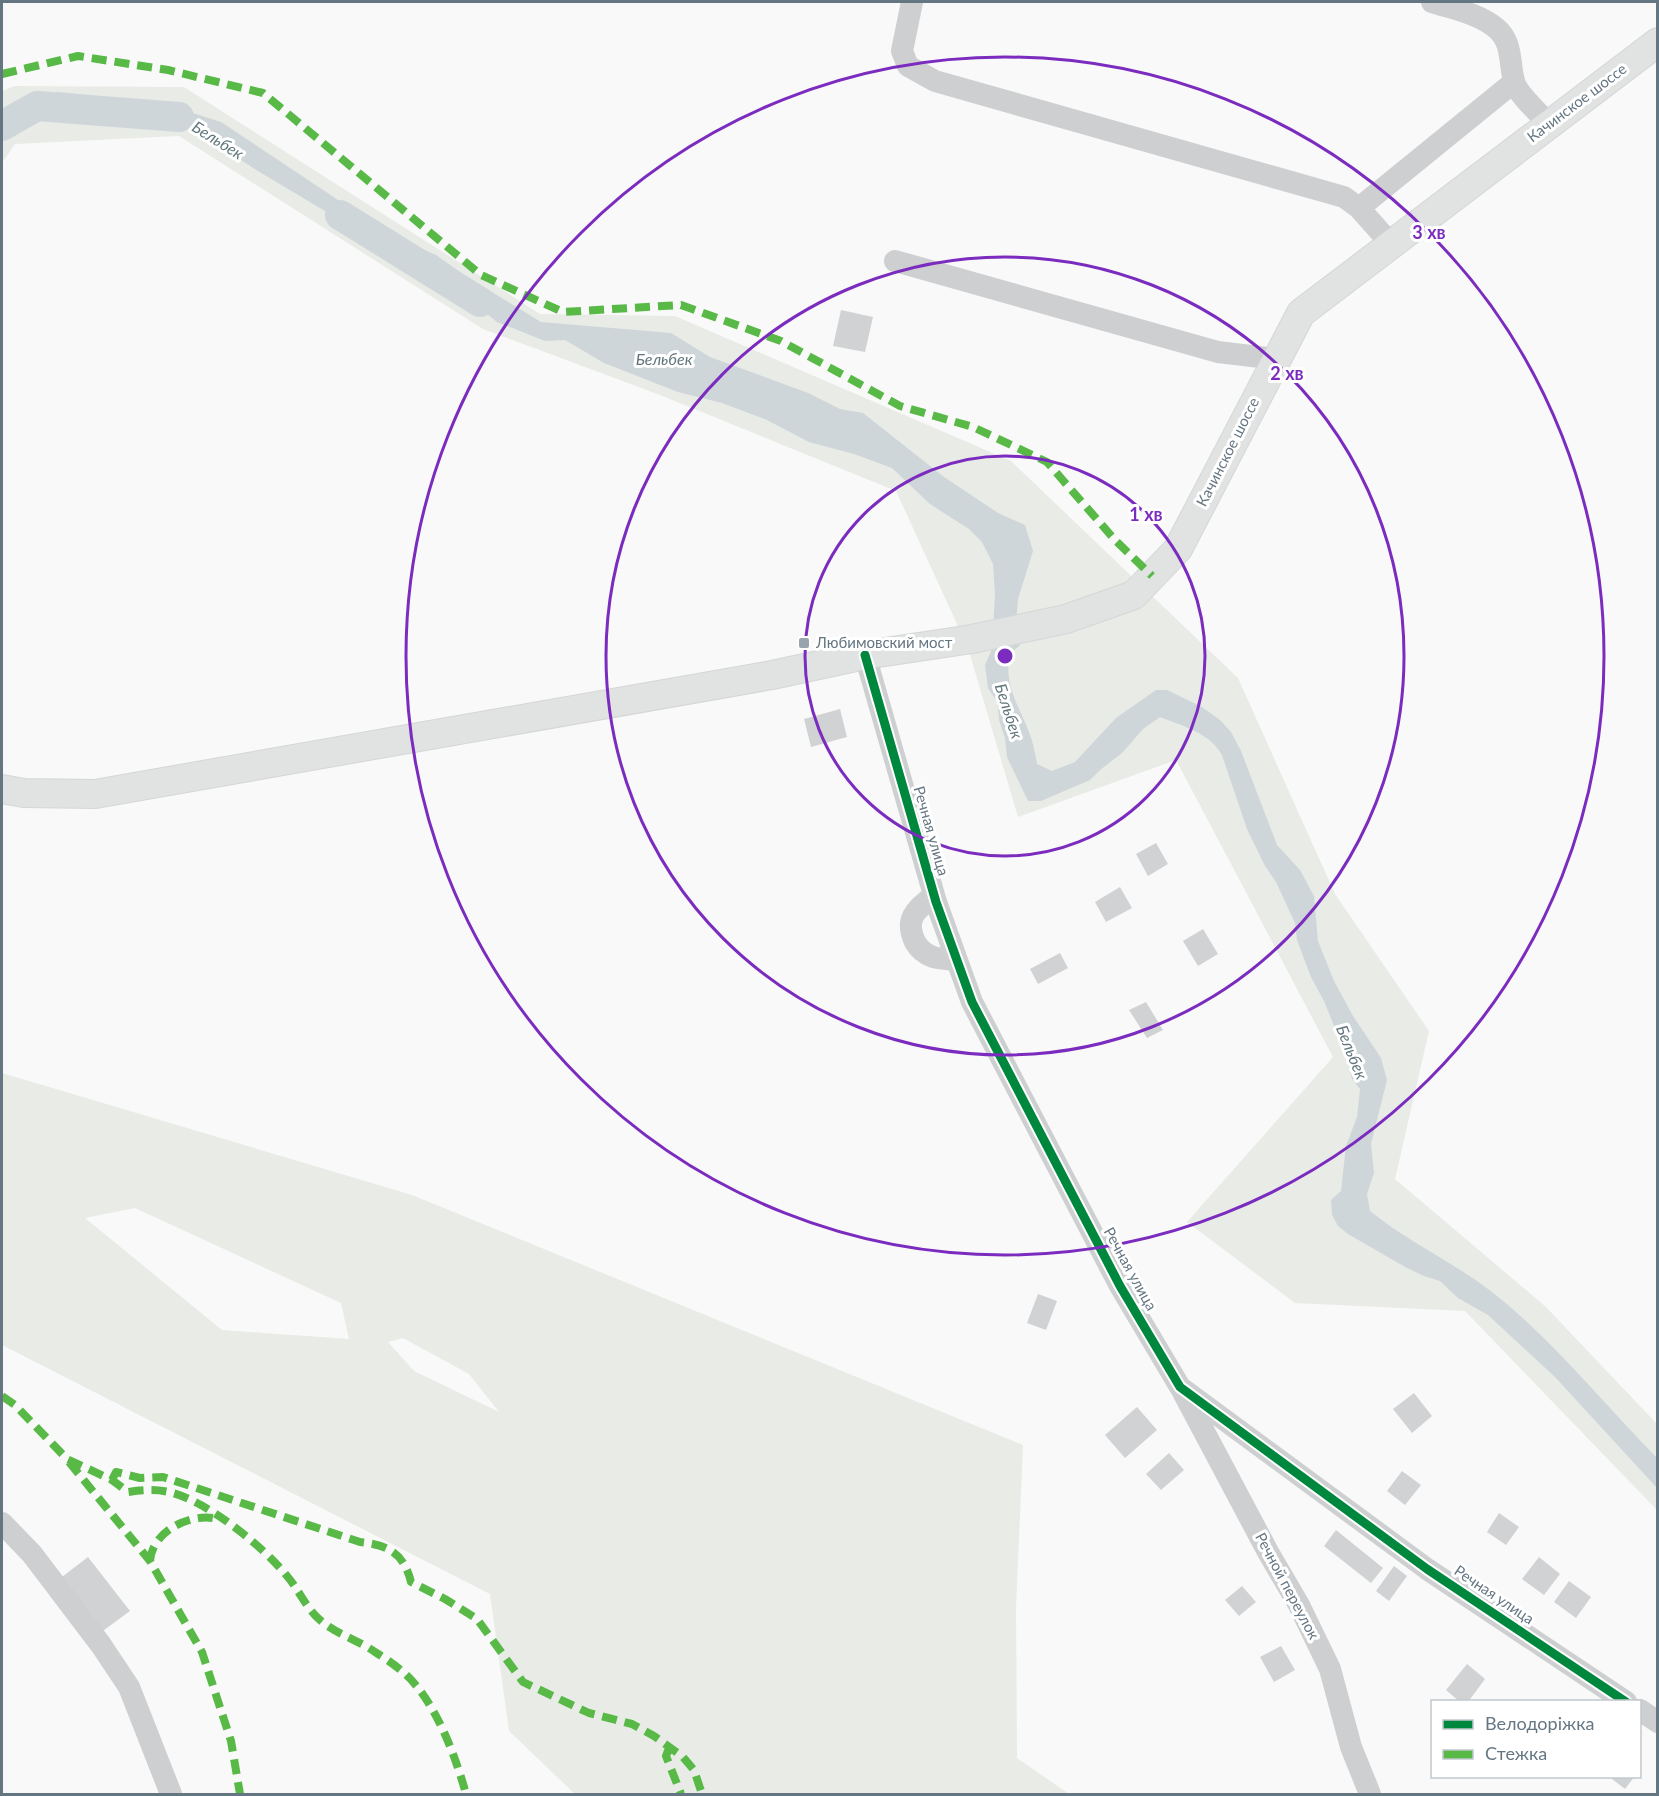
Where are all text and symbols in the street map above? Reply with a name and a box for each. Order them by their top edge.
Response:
street label: Качинское шоссе [1523,59,1630,145]
water label: Бельбек [189,116,248,163]
text: 3 хв [1412,221,1446,243]
water label: Бельбек [636,349,693,368]
text: 2 хв [1270,362,1304,384]
street label: Качинское шоссе [1192,394,1262,509]
text: 1 хв [1129,503,1163,525]
place label: Любимовский мост [815,633,953,651]
marker: Любимовский мост [797,636,811,650]
centre of rings [995,646,1015,666]
water label: Бельбек [992,681,1027,741]
street label: Речная улица [911,784,953,878]
water label: Бельбек [1333,1022,1372,1082]
street label: Речная улица [1101,1224,1161,1313]
street label: Речной переулок [1252,1529,1324,1642]
street label: Речная улица [1451,1561,1538,1627]
legend [1431,1700,1641,1778]
text: Велодоріжка [1485,1712,1594,1734]
text: Стежка [1485,1742,1547,1764]

